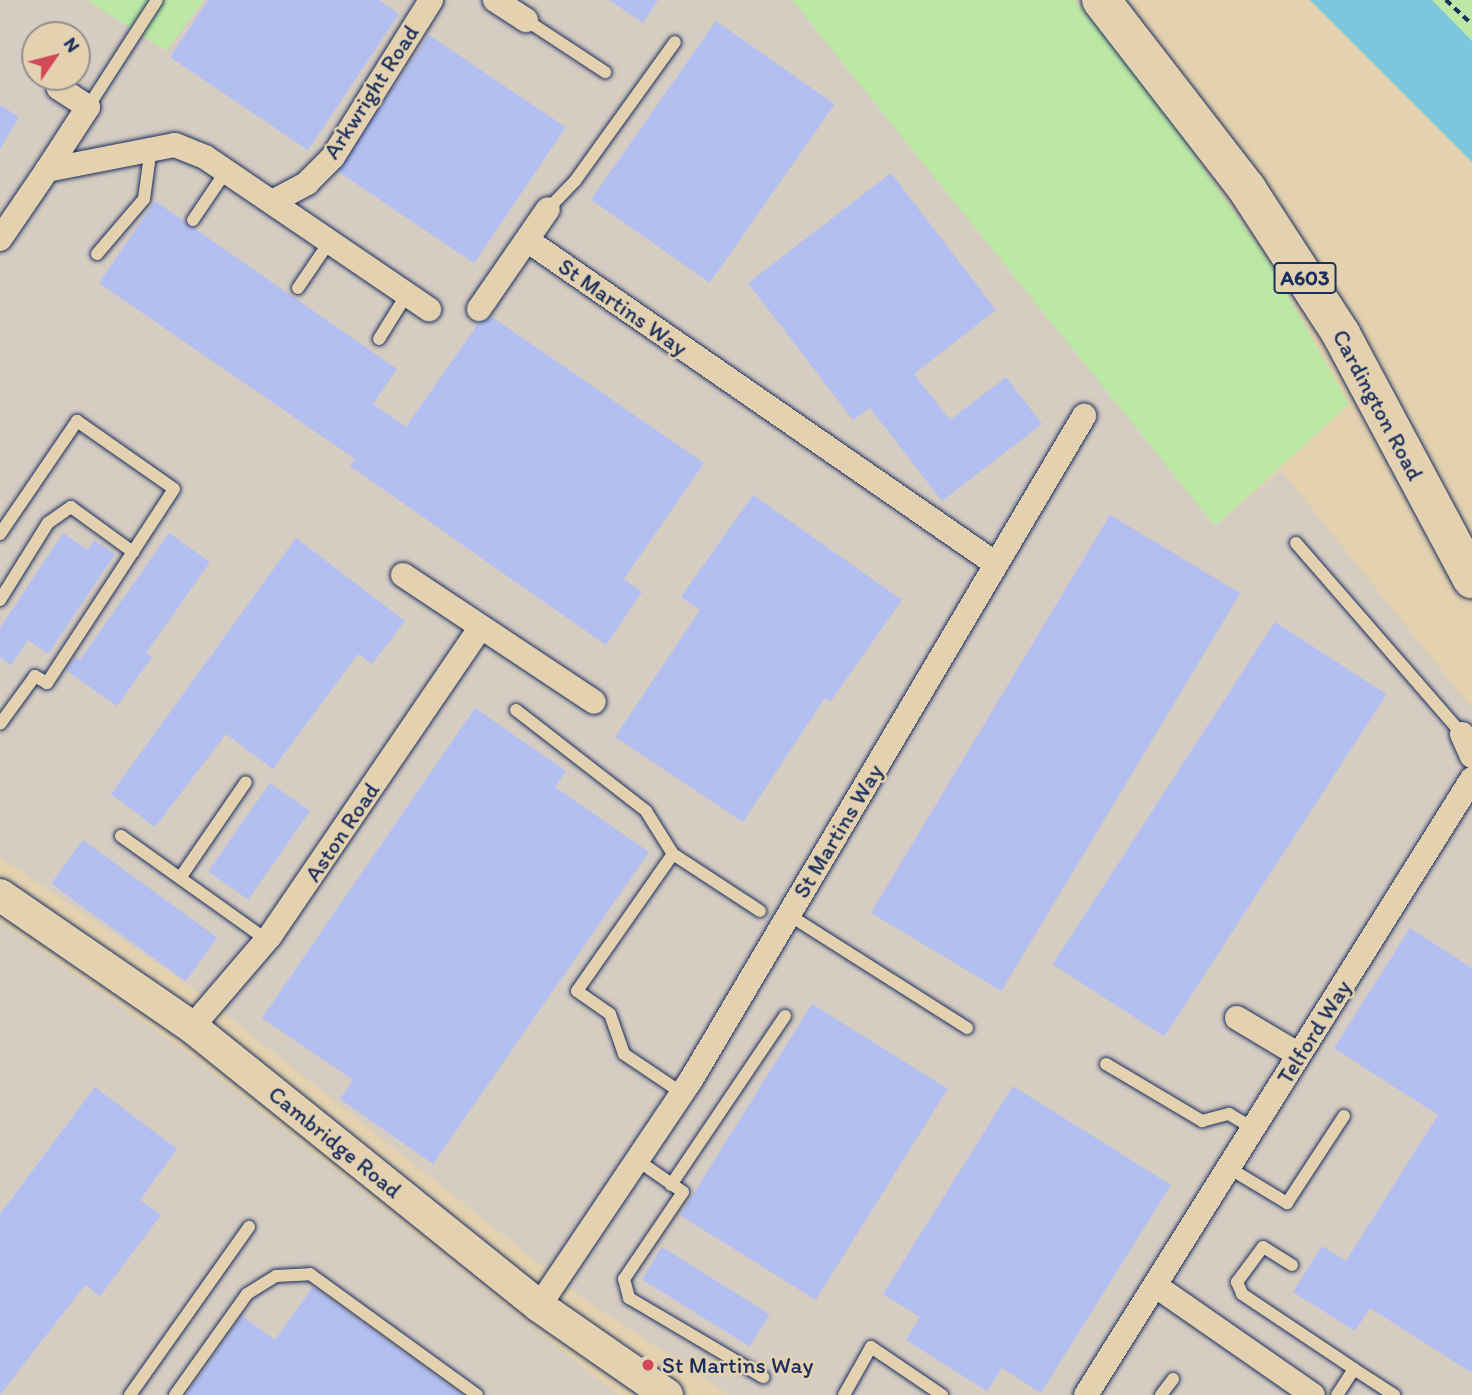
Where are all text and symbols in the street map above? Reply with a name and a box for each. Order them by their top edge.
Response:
street label: Arkwright Road [318,20,424,164]
north arrow [21,21,91,91]
text: N [59,33,85,57]
street label: St Martins Way [554,253,692,361]
road number: A603 [1274,260,1336,296]
street label: Cardington Road [1327,325,1429,485]
street label: St Martins Way [787,759,889,903]
street label: Aston Road [299,777,385,887]
street label: Telford Way [1271,975,1357,1089]
street label: Cambridge Road [263,1080,407,1204]
place label: St Martins Way [662,1351,812,1379]
marker: St Martins Way [640,1357,656,1373]

